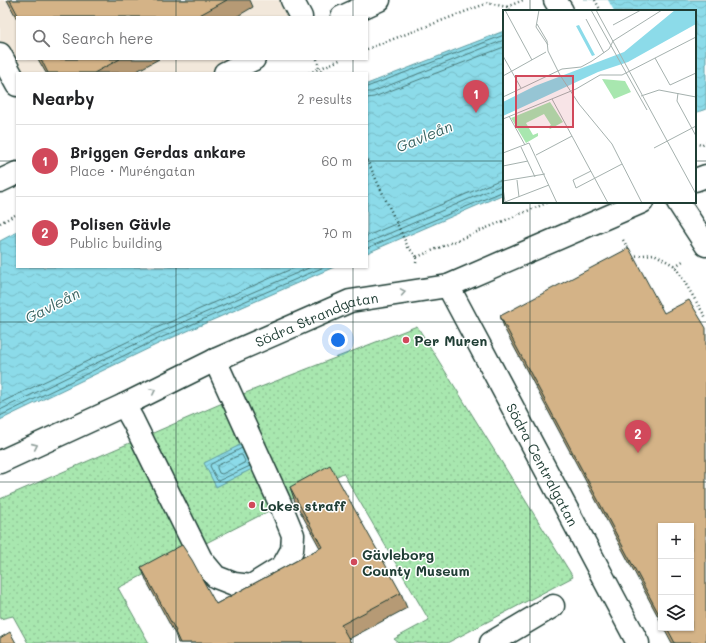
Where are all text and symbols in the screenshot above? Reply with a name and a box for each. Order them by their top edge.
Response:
inset map [503,10,696,203]
search box [16,16,368,60]
icon: search [30,27,52,49]
text: Search here [62,28,153,48]
pin: 1 [463,80,489,113]
text: Nearby [32,87,94,109]
text: 2 results [297,90,352,107]
water label: Gavleån [393,116,455,156]
text: Briggen Gerdas ankare [70,142,246,162]
text: 1 [42,152,48,169]
text: 60 m [322,152,352,169]
text: Place · Muréngatan [70,162,195,179]
text: Polisen Gävle [70,214,171,234]
text: 2 [41,224,49,241]
text: 70 m [322,224,352,241]
text: Public building [70,234,162,251]
water label: Gavleån [21,283,83,327]
street label: Södra Strandgatan [252,287,379,351]
one-way arrow [400,289,406,297]
your location [328,330,348,350]
place label: Per Muren [414,331,487,350]
marker: Per Muren [401,335,411,345]
one-way arrow [149,388,157,396]
street label: Södra Centralgatan [502,399,583,529]
pin: 2 [625,420,651,453]
one-way arrow [31,443,39,451]
place label: Lokes straff [260,496,347,515]
marker: Lokes straff [247,500,257,510]
map controls [658,523,694,631]
button: + [658,523,694,559]
place label: Gävleborg County Museum [362,545,470,580]
marker: Gävleborg County Museum [349,557,359,567]
button: − [658,559,694,595]
button: layers [658,595,694,631]

